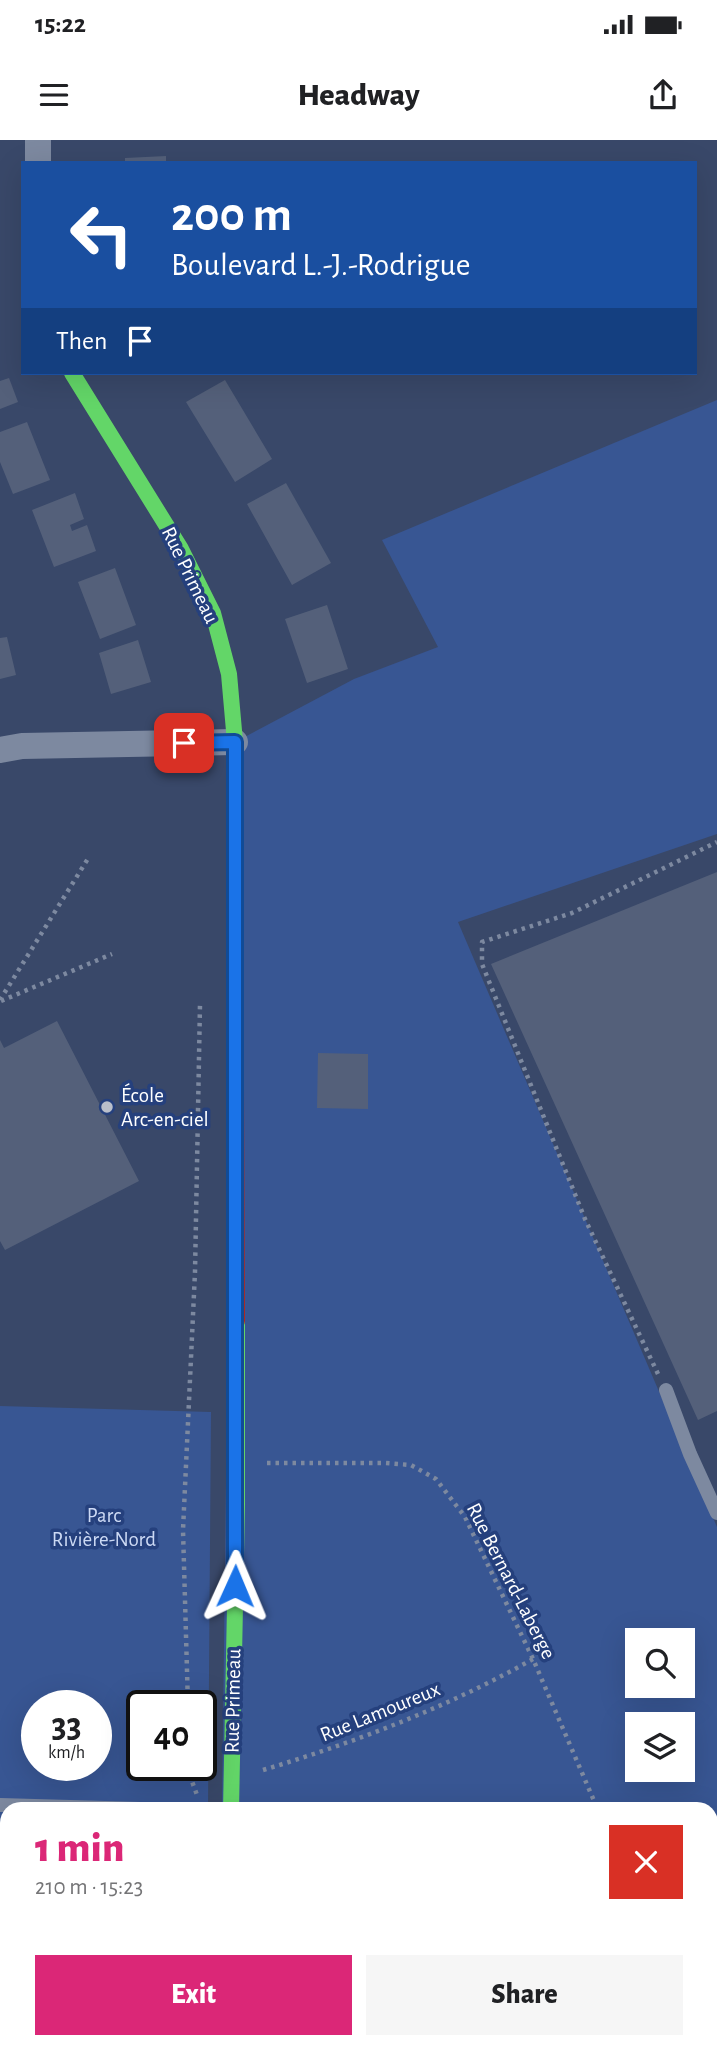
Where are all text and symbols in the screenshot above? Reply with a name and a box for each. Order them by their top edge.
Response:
text: 15:22 [35,11,86,37]
icon: menu [35,76,73,114]
icon: share [644,76,682,114]
text: Headway [297,79,420,111]
icon: left [56,189,147,280]
text: 200 m [171,191,292,240]
text: Boulevard L.-J.-Rodrigue [171,249,470,281]
icon: arrive [121,322,159,360]
text: Then [56,328,107,354]
street label: Rue Primeau [158,523,222,627]
pin [154,713,214,773]
icon: arrive [165,724,203,762]
place label: École Arc-en-ciel [121,1083,209,1130]
marker: École Arc-en-ciel [99,1099,115,1115]
street label: Rue Bernard-Laberge [463,1500,559,1662]
park label: Parc Rivière-Nord [52,1505,156,1550]
position arrow [198,1549,272,1623]
map controls [625,1628,695,1782]
button: search [625,1628,695,1698]
street label: Rue Primeau [222,1648,244,1753]
street label: Rue Lamoureux [317,1678,443,1746]
speed limit sign: 40 [126,1690,217,1781]
text: 33 [51,1709,82,1744]
button: layers [625,1712,695,1782]
text: km/h [48,1744,85,1762]
button: close [609,1825,683,1899]
text: 1 min [35,1827,124,1869]
text: 210 m · 15:23 [35,1876,143,1899]
button: Exit [35,1955,352,2035]
button: Share [366,1955,683,2035]

